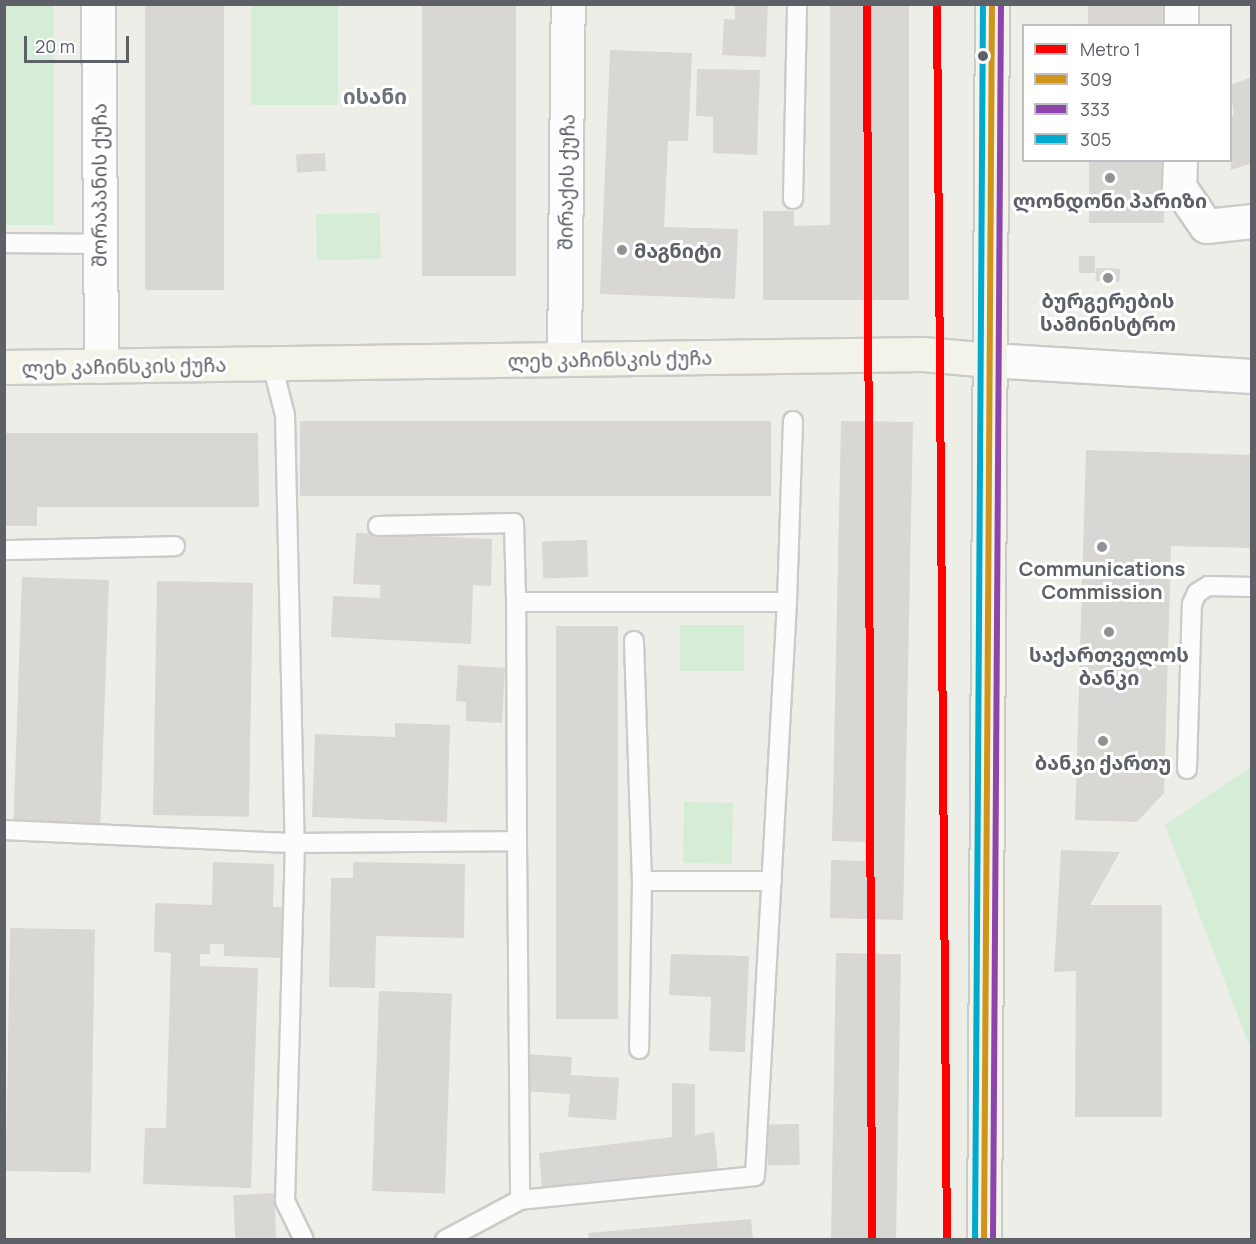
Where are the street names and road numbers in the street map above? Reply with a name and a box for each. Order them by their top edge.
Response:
street label: შორაპანის ქუჩა [87,103,111,267]
street label: შირაქის ქუჩა [553,114,579,250]
street label: ლეხ კაჩინსკის ქუჩა [507,345,713,373]
street label: ლეხ კაჩინსკის ქუჩა [21,352,227,380]

